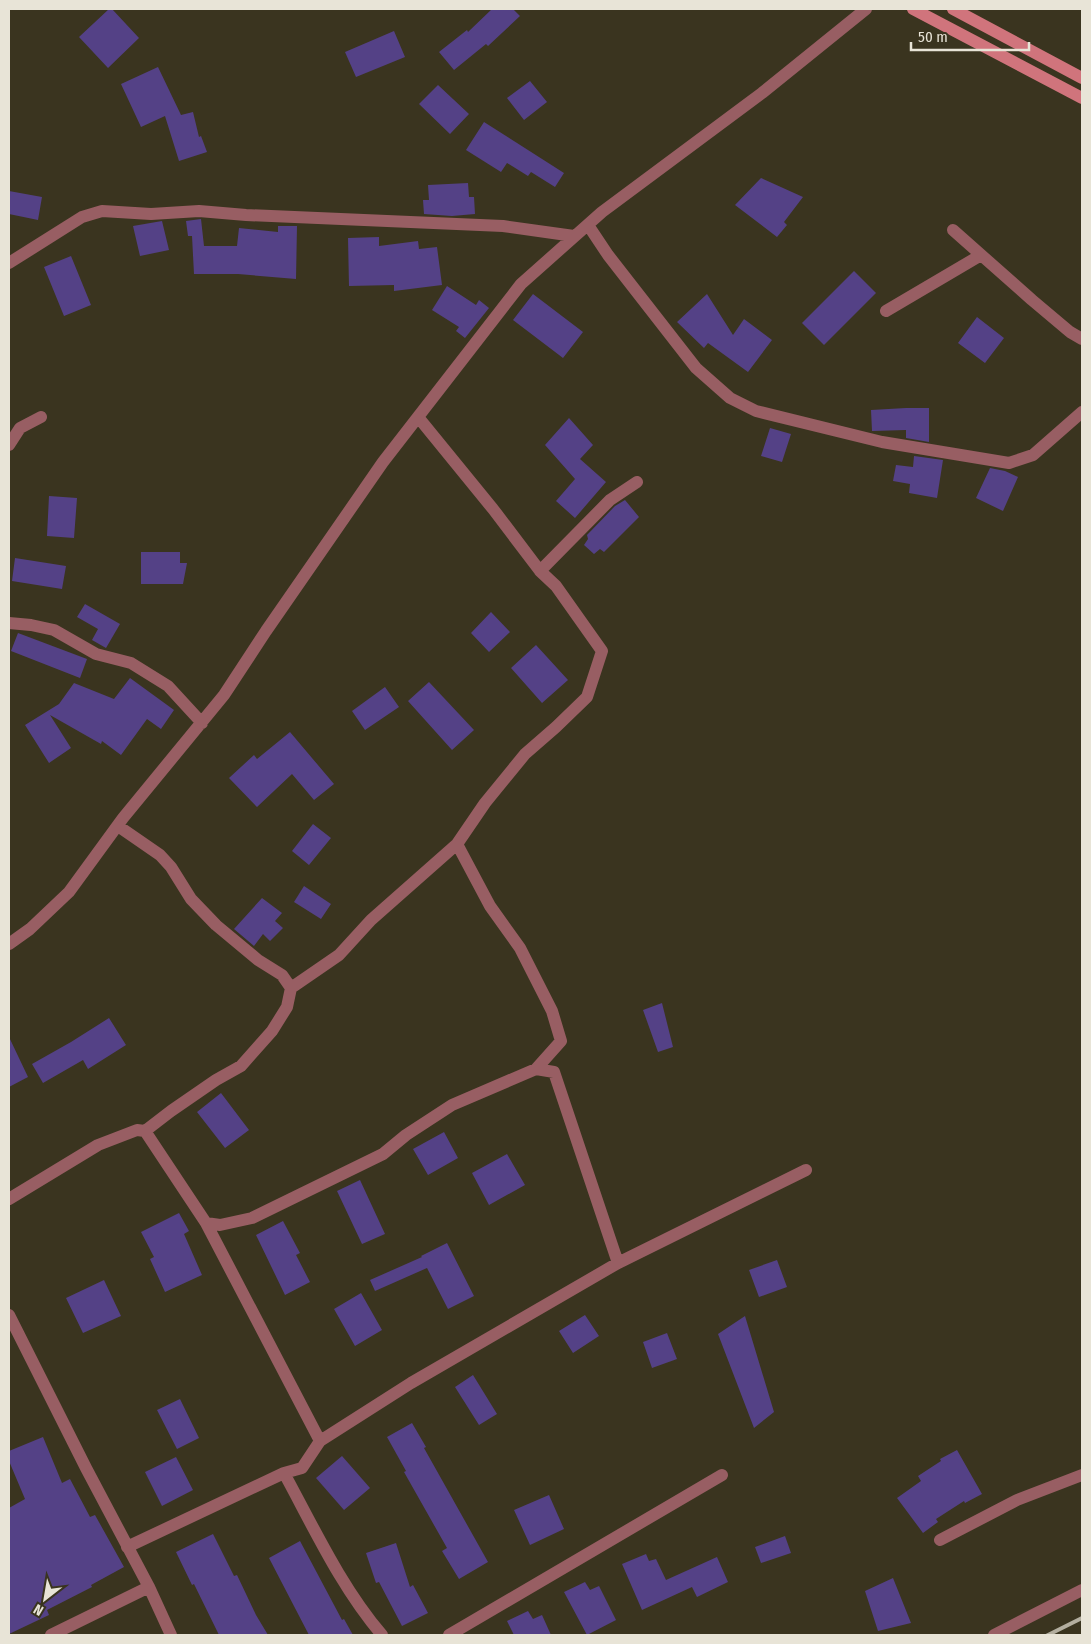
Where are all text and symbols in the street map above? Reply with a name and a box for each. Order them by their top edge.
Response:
scale bar [911,20,1028,52]
text: 50 m [918,28,948,46]
north arrow [20,1574,70,1624]
text: N [31,1600,47,1619]

